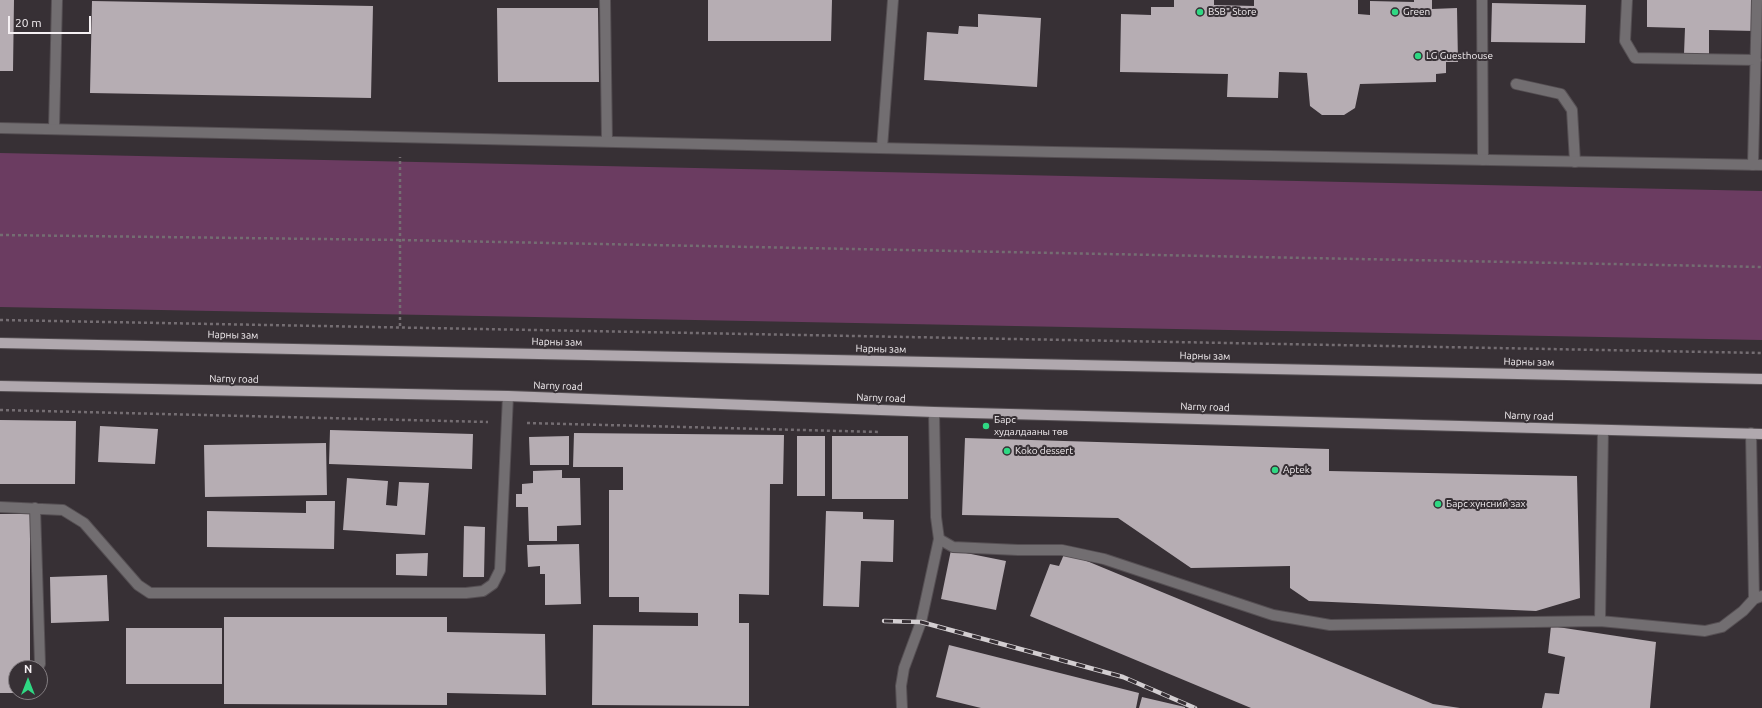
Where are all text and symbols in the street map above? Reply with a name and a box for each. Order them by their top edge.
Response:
place label: BSB" Store [1208,6,1256,18]
place label: Green [1403,6,1430,18]
marker: BSB" Store [1195,7,1205,17]
marker: Green [1390,7,1400,17]
scale bar [10,8,93,34]
text: 20 m [15,16,42,29]
place label: LG Guesthouse [1426,50,1493,62]
marker: LG Guesthouse [1413,51,1423,61]
street label: Нарны зам [208,329,258,341]
street label: Нарны зам [532,336,582,348]
street label: Нарны зам [856,343,906,355]
street label: Нарны зам [1180,350,1230,362]
street label: Нарны зам [1504,356,1554,368]
street label: Narny road [209,373,259,385]
street label: Narny road [533,379,583,393]
street label: Narny road [856,391,906,405]
street label: Narny road [1180,400,1230,414]
street label: Narny road [1504,409,1554,423]
place label: Барс худалдааны төв [994,414,1068,438]
marker: Барс худалдааны төв [981,421,991,431]
place label: Koko dessert [1015,445,1073,457]
marker: Koko dessert [1002,446,1012,456]
place label: Aptek [1283,464,1310,476]
marker: Aptek [1270,465,1280,475]
place label: Барс хүнсний зах [1446,498,1525,510]
marker: Барс хүнсний зах [1433,499,1443,509]
north arrow [8,660,48,700]
text: N [24,663,32,675]

